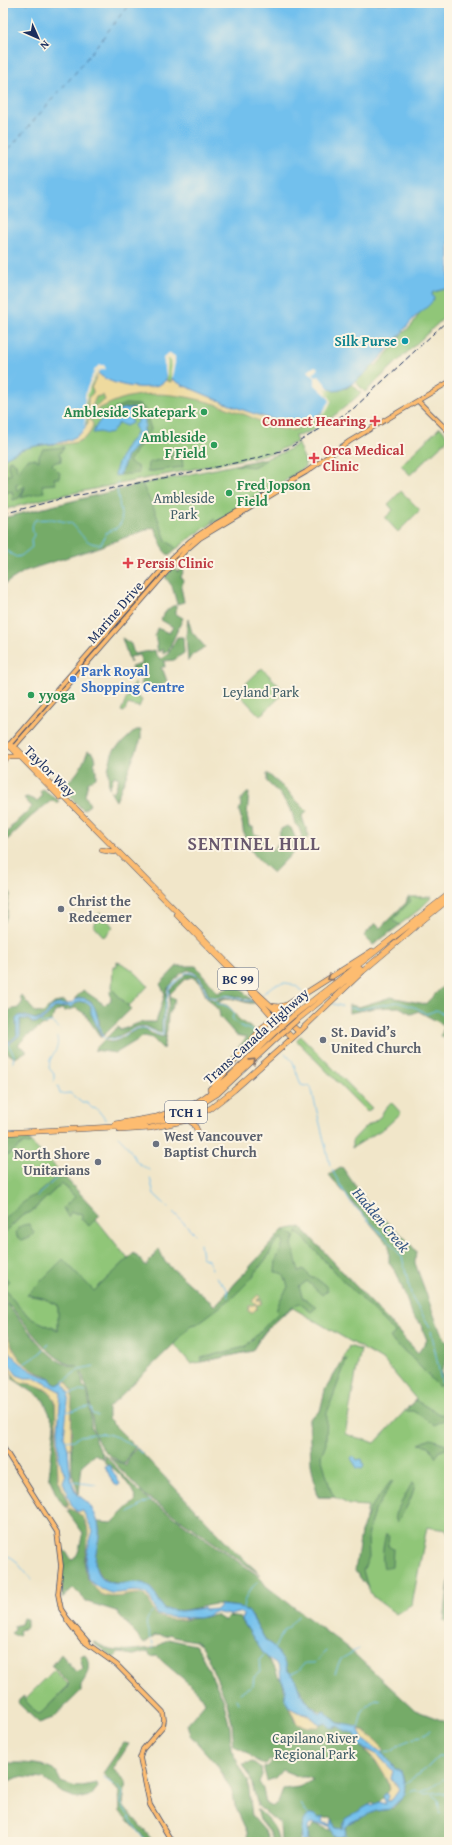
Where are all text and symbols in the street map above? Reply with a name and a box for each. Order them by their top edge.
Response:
north arrow [18,18,58,58]
text: N [36,37,53,54]
place label: Silk Purse [334,331,397,351]
marker: Silk Purse [400,336,410,346]
place label: Ambleside Skatepark [64,402,197,422]
marker: Ambleside Skatepark [199,407,209,417]
place label: Connect Hearing [262,411,367,431]
marker: Connect Hearing [369,415,381,427]
place label: Ambleside F Field [141,427,206,463]
marker: Ambleside F Field [209,440,219,450]
place label: Orca Medical Clinic [323,440,405,476]
marker: Orca Medical Clinic [308,452,320,464]
place label: Fred Jopson Field [237,475,311,511]
park label: Ambleside Park [153,488,215,524]
marker: Fred Jopson Field [224,488,234,498]
place label: Persis Clinic [137,553,214,573]
marker: Persis Clinic [122,557,134,569]
street label: Marine Drive [82,576,148,648]
place label: Park Royal Shopping Centre [81,661,185,697]
marker: Park Royal Shopping Centre [68,674,78,684]
park label: Leyland Park [223,682,300,702]
place label: yyoga [38,685,76,705]
marker: yyoga [26,690,36,700]
street label: Taylor Way [20,741,80,801]
district label: SENTINEL HILL [187,830,321,857]
place label: Christ the Redeemer [69,891,132,927]
marker: Christ the Redeemer [56,904,66,914]
road number: BC 99 [218,968,258,990]
one-way arrow [327,973,334,981]
street label: Trans-Canada Highway [199,983,313,1089]
place label: St. David’s United Church [331,1022,422,1058]
marker: St. David’s United Church [318,1035,328,1045]
one-way arrow [248,1058,256,1066]
road number: TCH 1 [165,1101,207,1123]
place label: West Vancouver Baptist Church [164,1126,263,1162]
marker: West Vancouver Baptist Church [151,1139,161,1149]
place label: North Shore Unitarians [14,1144,90,1180]
marker: North Shore Unitarians [93,1157,103,1167]
water label: Hadden Creek [347,1182,415,1257]
park label: Capilano River Regional Park [272,1728,358,1764]

